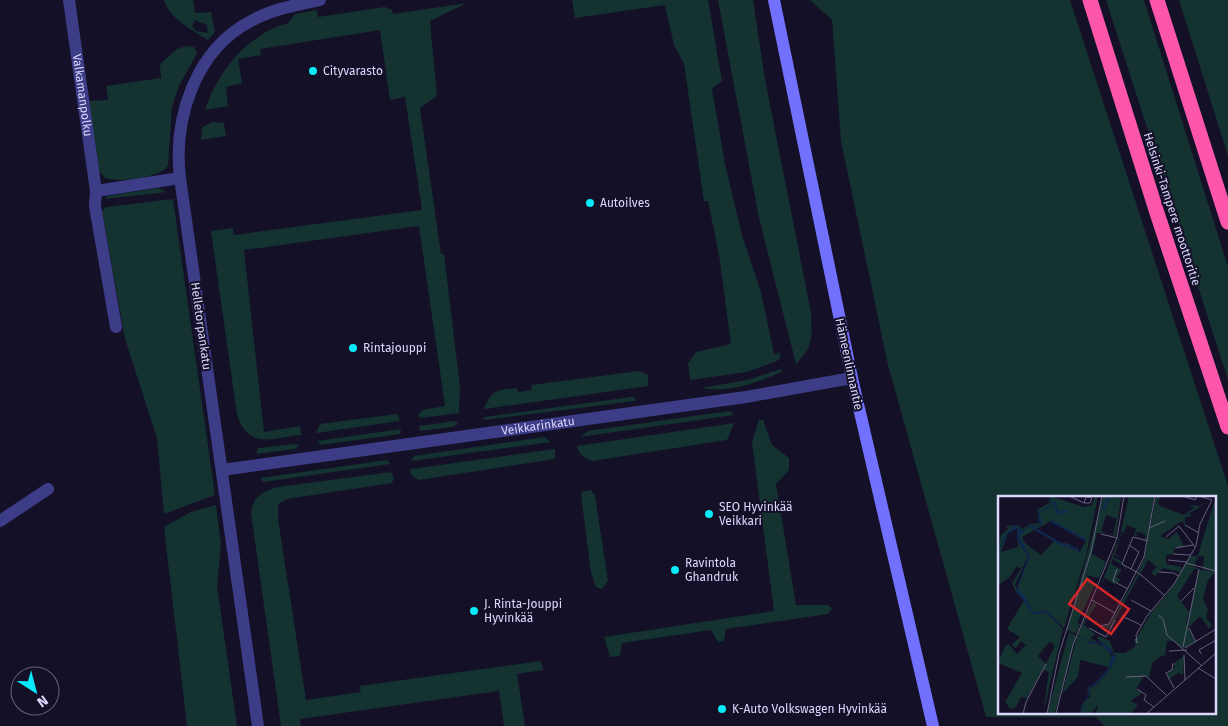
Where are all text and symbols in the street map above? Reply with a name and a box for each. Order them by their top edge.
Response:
street label: Valkamanpolku [70,53,95,137]
place label: Cityvarasto [323,64,383,78]
marker: Cityvarasto [307,65,319,77]
street label: Helsinki-Tampere moottoritie [1141,131,1203,287]
place label: Autoilves [600,196,650,210]
marker: Autoilves [584,197,596,209]
street label: Helletorpankatu [188,281,214,371]
street label: Hämeenlinnantie [832,317,866,411]
place label: Rintajouppi [363,341,426,355]
marker: Rintajouppi [347,342,359,354]
street label: Veikkarinkatu [500,414,575,438]
inset map [998,496,1216,714]
place label: SEO Hyvinkää Veikkari [719,500,793,528]
marker: SEO Hyvinkää Veikkari [703,508,715,520]
place label: Ravintola Ghandruk [685,556,739,584]
marker: Ravintola Ghandruk [669,564,681,576]
place label: J. Rinta-Jouppi Hyvinkää [484,597,562,625]
marker: J. Rinta-Jouppi Hyvinkää [468,605,480,617]
north arrow [10,666,60,716]
text: N [34,692,51,711]
place label: K-Auto Volkswagen Hyvinkää [732,702,887,716]
marker: K-Auto Volkswagen Hyvinkää [716,703,728,715]

